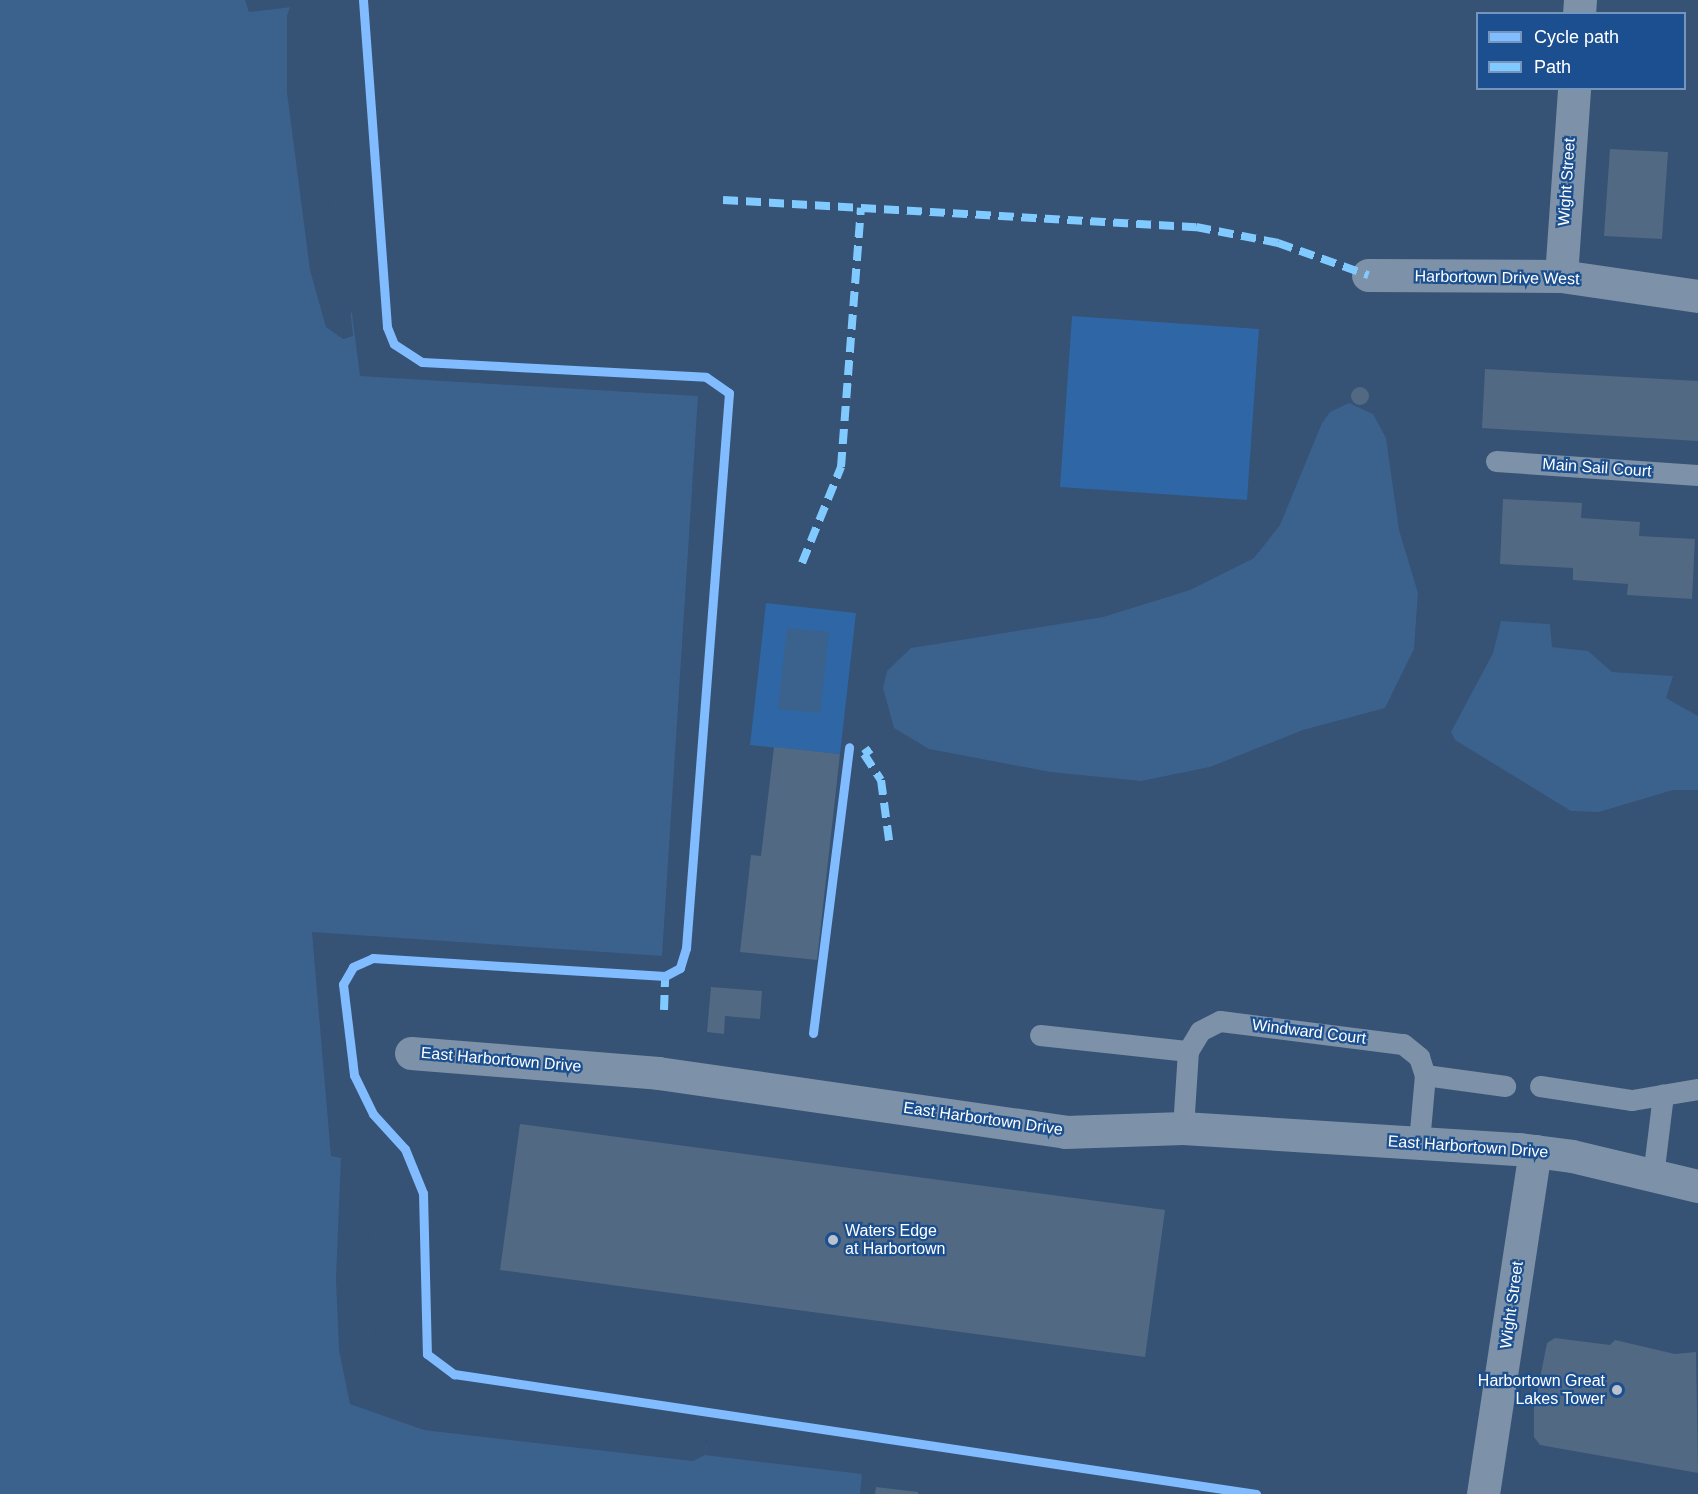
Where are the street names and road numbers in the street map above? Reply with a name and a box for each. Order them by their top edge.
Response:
street label: Wight Street [1554,137,1580,227]
street label: Harbortown Drive West [1414,267,1580,289]
street label: Main Sail Court [1542,455,1652,481]
street label: Windward Court [1251,1015,1367,1049]
street label: East Harbortown Drive [420,1043,582,1077]
street label: East Harbortown Drive [902,1098,1064,1140]
street label: East Harbortown Drive [1387,1132,1549,1162]
street label: Wight Street [1496,1260,1528,1350]

